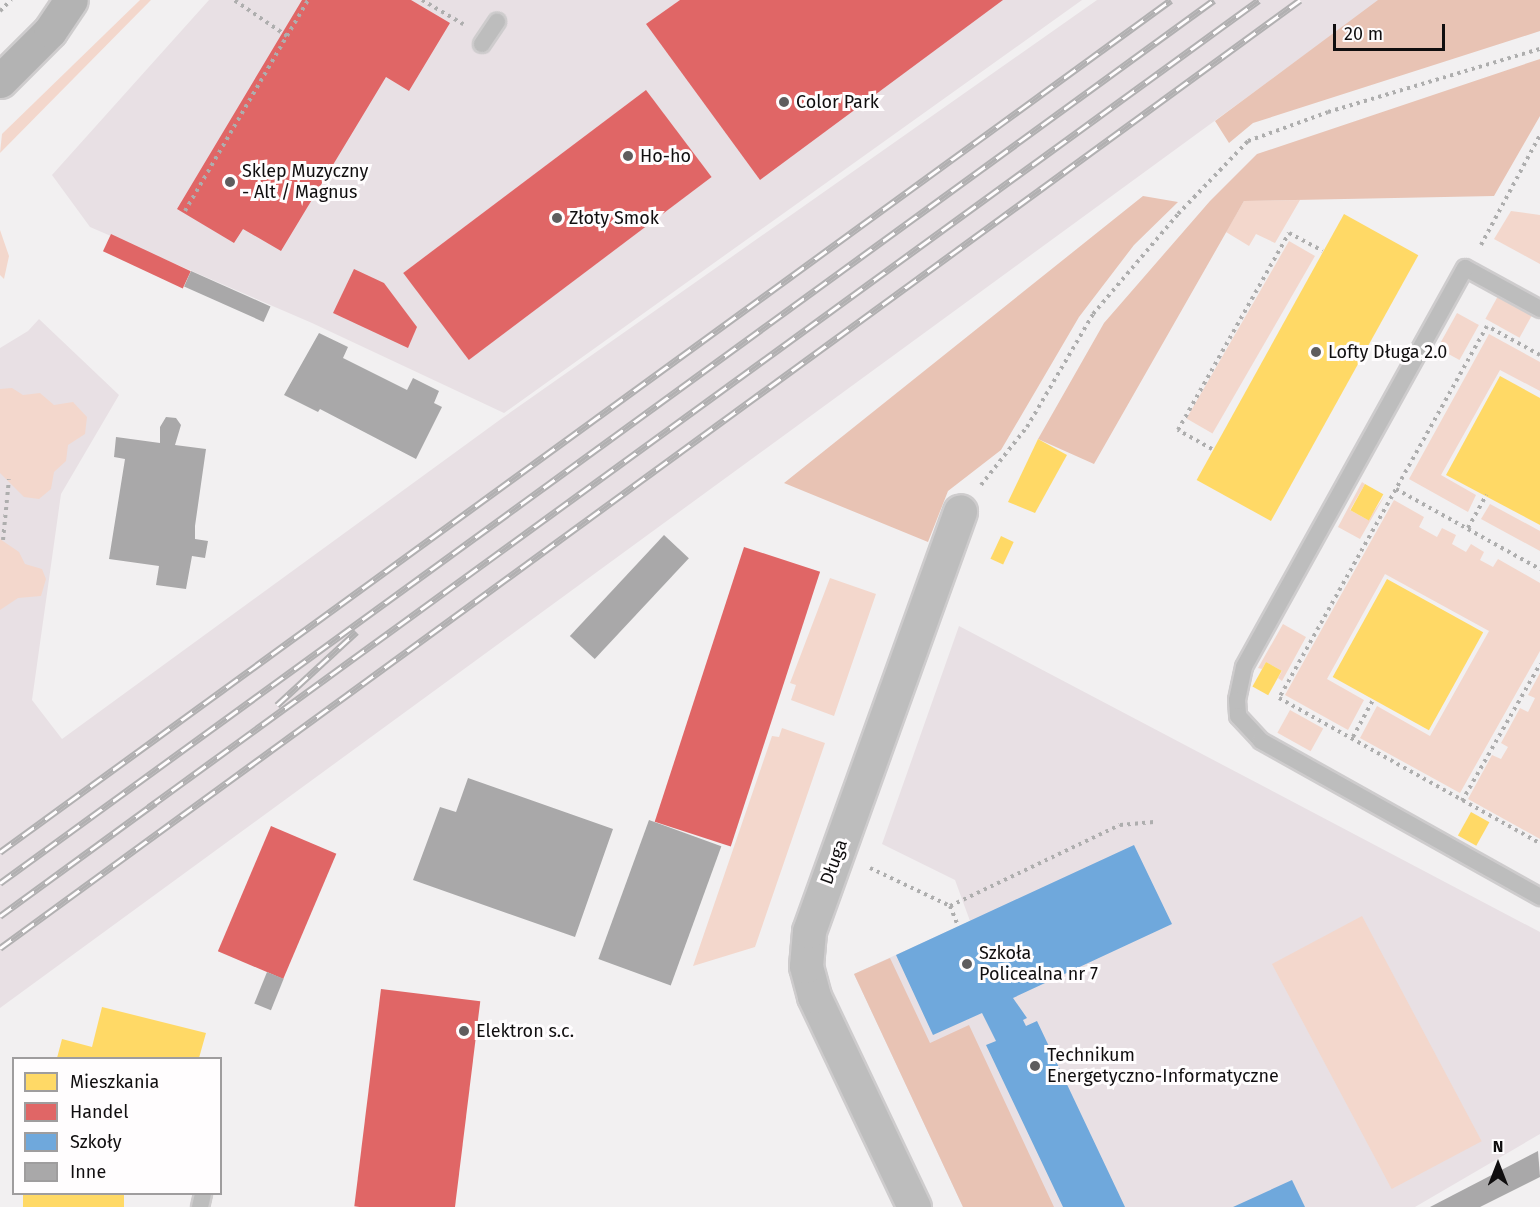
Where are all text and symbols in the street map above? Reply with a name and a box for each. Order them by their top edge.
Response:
scale bar [1336,12,1448,50]
text: 20 m [1344,23,1383,45]
place label: Color Park [796,91,879,113]
marker: Color Park [777,95,791,109]
place label: Ho-ho [640,145,691,167]
marker: Ho-ho [621,149,635,163]
place label: Sklep Muzyczny - Alt / Magnus [242,161,368,204]
marker: Sklep Muzyczny - Alt / Magnus [223,175,237,189]
place label: Złoty Smok [569,207,659,229]
marker: Złoty Smok [550,211,564,225]
place label: Lofty Długa 2.0 [1328,341,1447,363]
marker: Lofty Długa 2.0 [1309,345,1323,359]
street label: Długa [816,836,852,888]
place label: Szkoła Policealna nr 7 [979,943,1098,986]
marker: Szkoła Policealna nr 7 [960,957,974,971]
place label: Elektron s.c. [476,1020,574,1042]
marker: Elektron s.c. [457,1024,471,1038]
place label: Technikum Energetyczno-Informatyczne [1047,1045,1279,1088]
legend [12,1057,222,1195]
marker: Technikum Energetyczno-Informatyczne [1028,1059,1042,1073]
text: Mieszkania [70,1071,159,1093]
text: Handel [70,1101,128,1123]
text: Szkoły [70,1131,122,1153]
north arrow [1468,1135,1528,1195]
text: N [1493,1137,1503,1156]
text: Inne [70,1161,106,1183]

